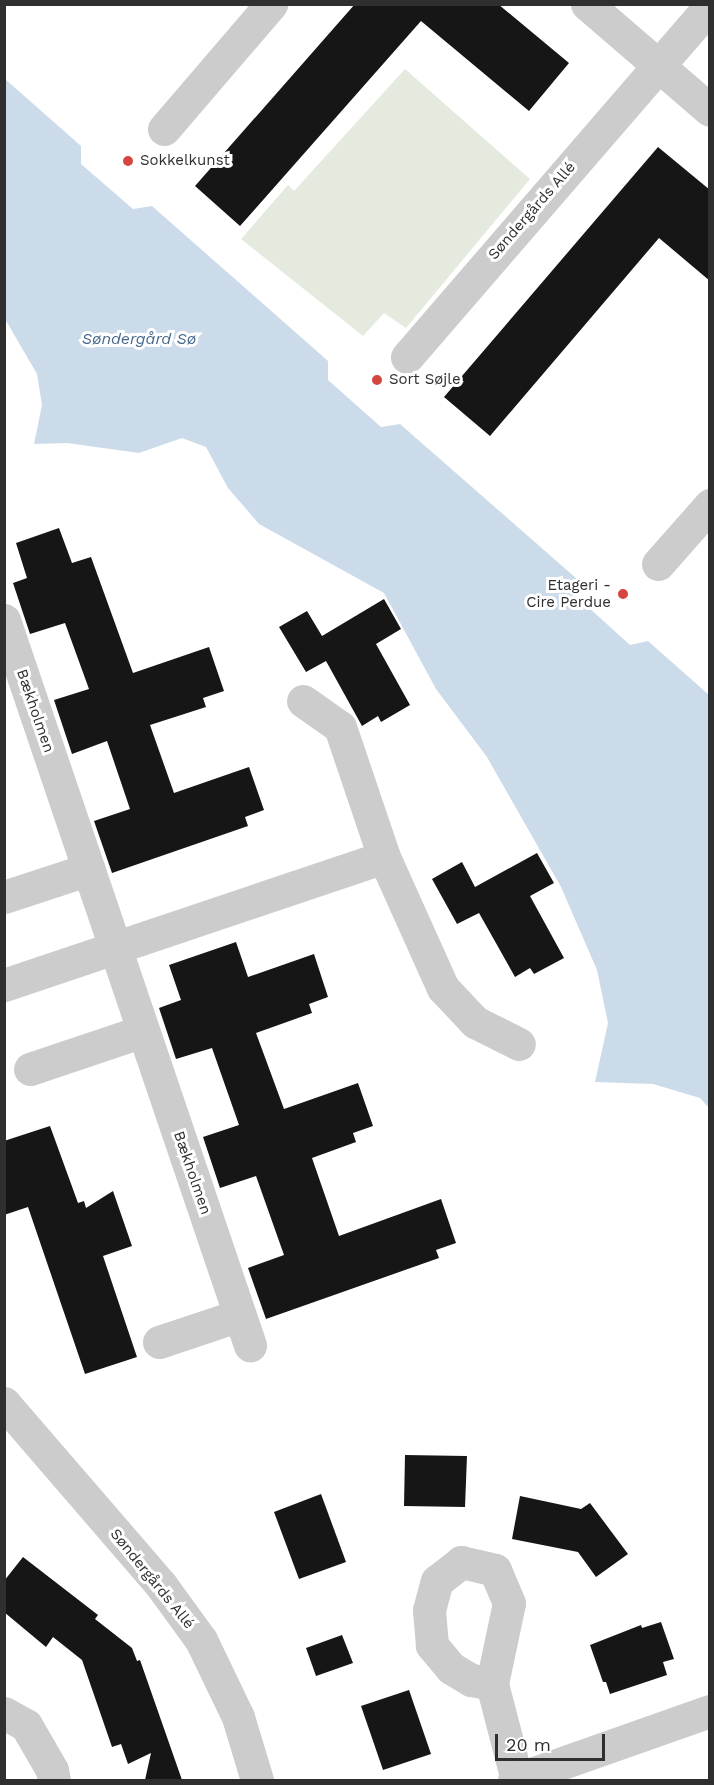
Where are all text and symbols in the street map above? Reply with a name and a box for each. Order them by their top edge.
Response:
place label: Sokkelkunst [140,152,230,170]
marker: Sokkelkunst [121,154,135,168]
street label: Søndergårds Allé [484,158,580,264]
water label: Søndergård Sø [82,329,196,349]
place label: Sort Søjle [389,371,461,389]
marker: Sort Søjle [370,373,384,387]
place label: Etageri - Cire Perdue [526,576,611,611]
marker: Etageri - Cire Perdue [616,587,630,601]
street label: Bækholmen [12,667,58,755]
street label: Bækholmen [169,1129,215,1217]
street label: Søndergårds Allé [106,1525,198,1633]
scale bar [498,1722,608,1760]
text: 20 m [506,1734,551,1755]

